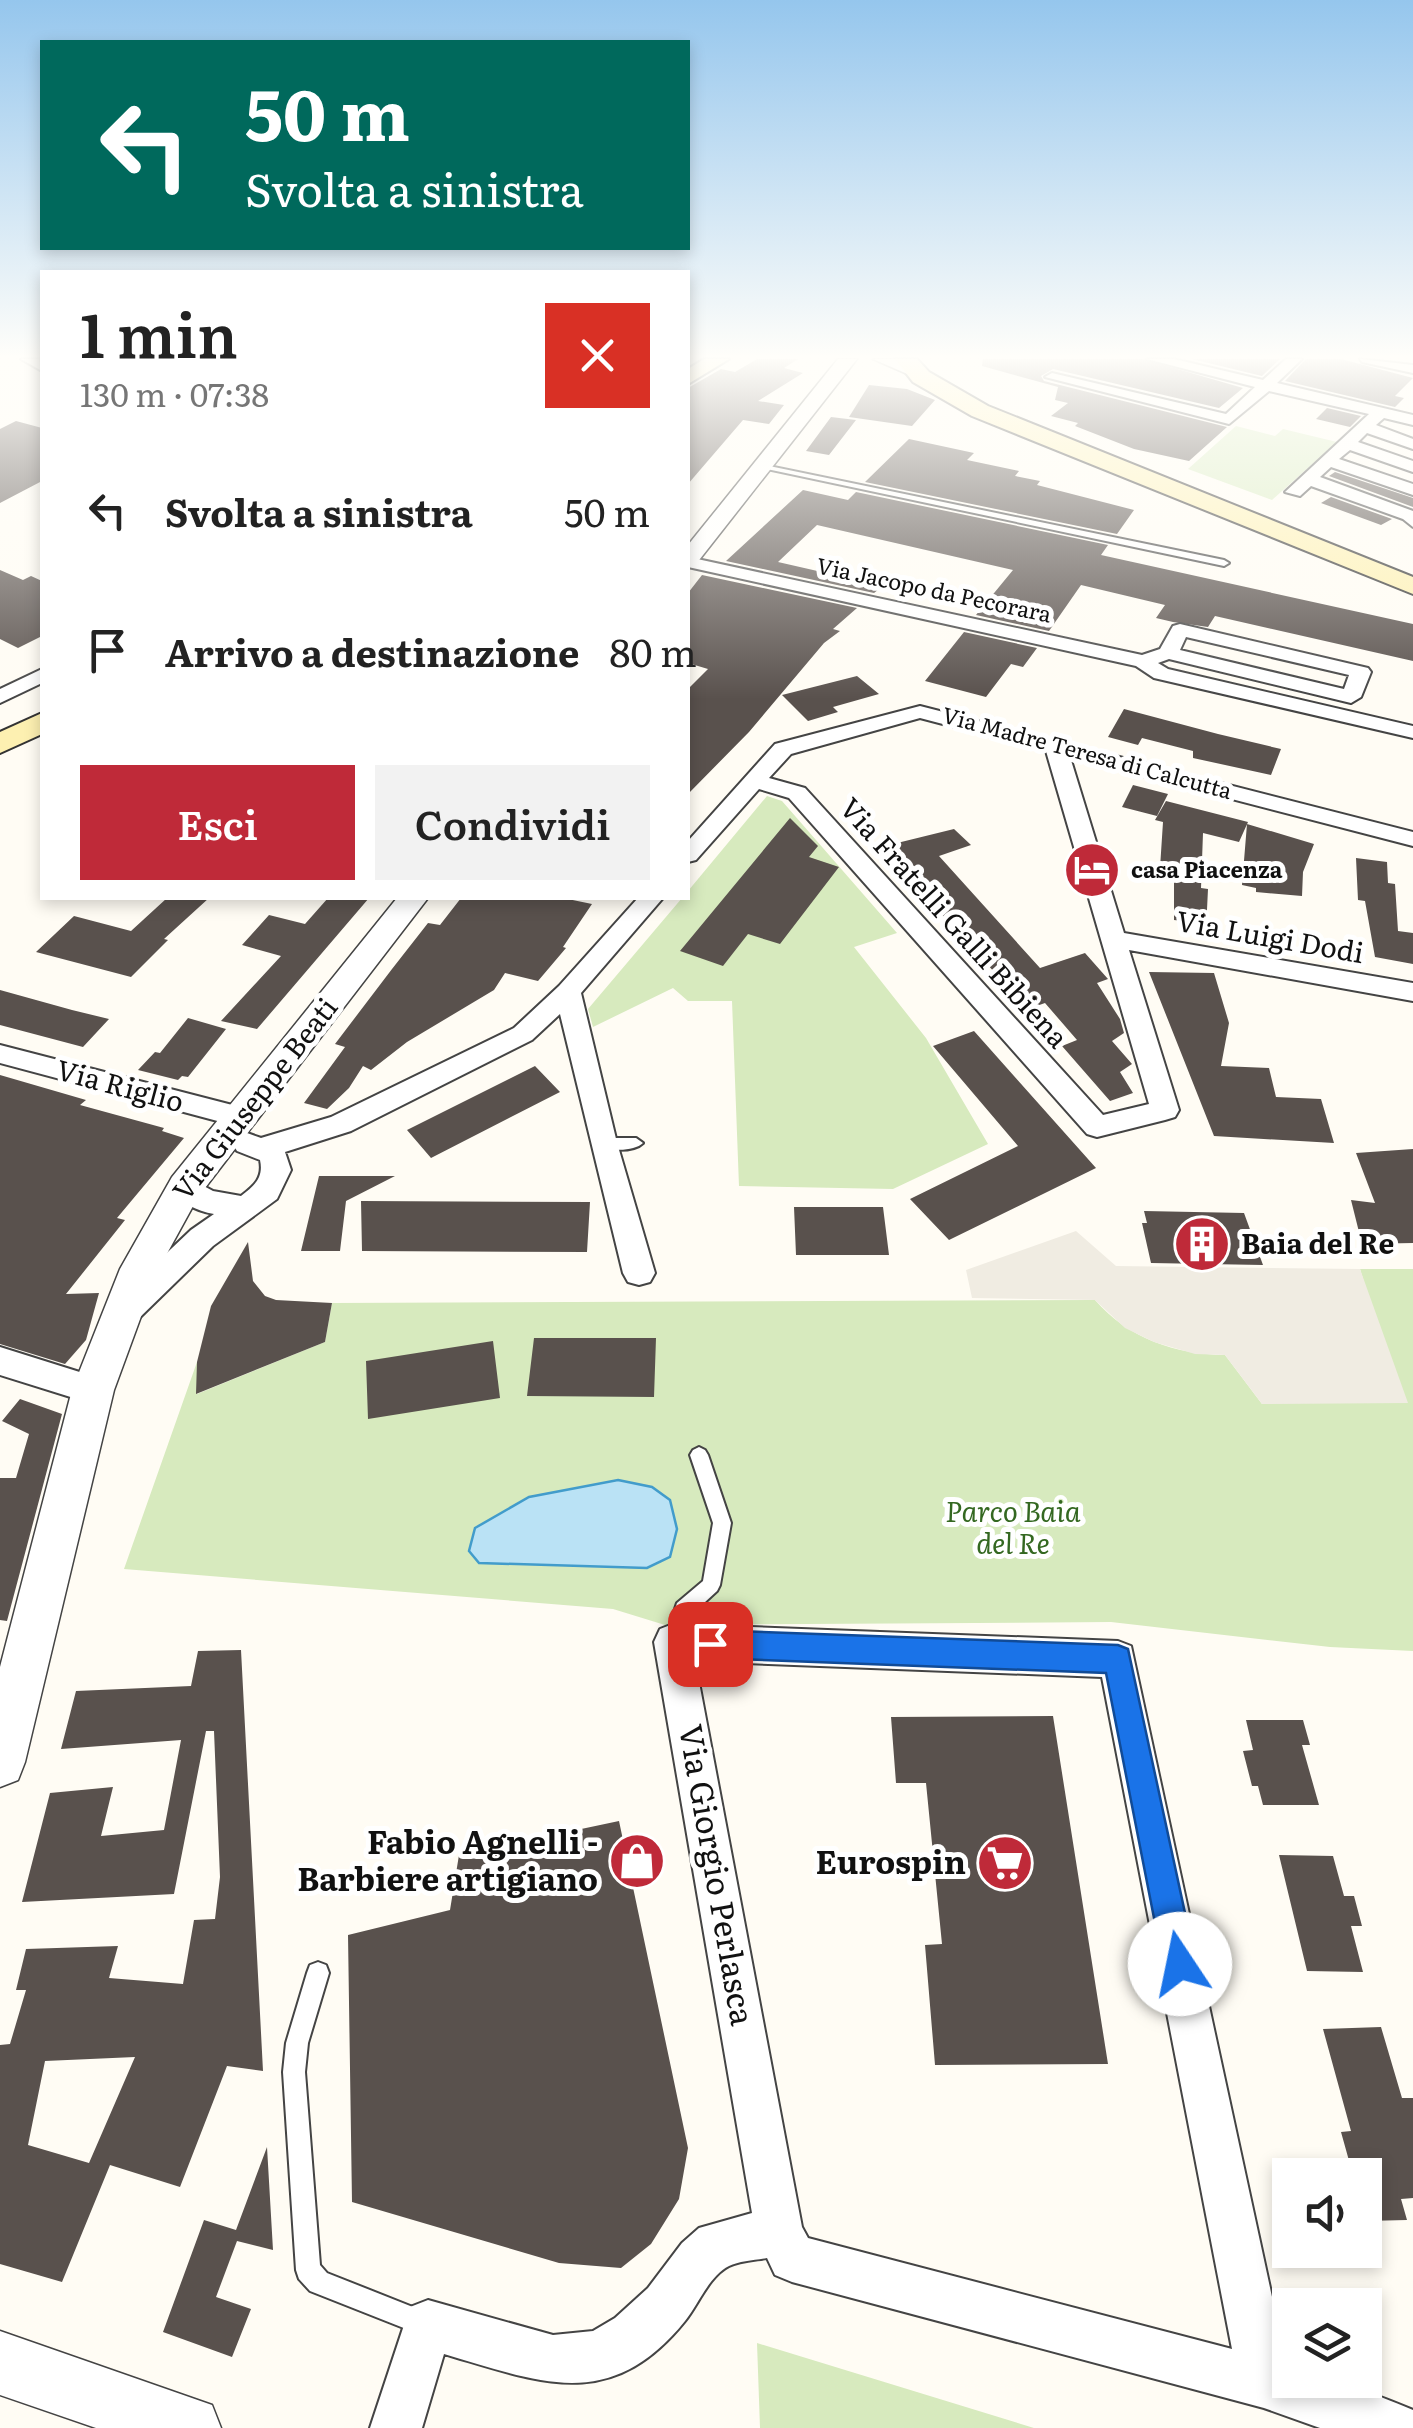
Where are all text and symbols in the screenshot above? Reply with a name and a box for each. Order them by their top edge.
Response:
text: 50 m [245,59,410,163]
icon: left [80,80,210,210]
text: Svolta a sinistra [245,154,584,221]
text: 1 min [80,287,238,376]
button: close [545,303,650,408]
text: 130 m · 07:38 [80,369,269,417]
text: Svolta a sinistra [165,482,473,539]
text: 50 m [564,482,650,539]
icon: left [80,483,135,538]
street label: Via Jacopo da Pecorara [814,548,1055,630]
text: Arrivo a destinazione [165,622,579,679]
text: 80 m [609,622,697,679]
icon: arrive [80,623,135,678]
street label: Via Madre Teresa di Calcutta [939,697,1236,806]
button: Esci [80,765,355,880]
button: Condividi [375,765,650,880]
street label: Via Fratelli Galli Bibiena [831,787,1080,1056]
hotel icon: casa Piacenza [1062,840,1122,900]
place label: casa Piacenza [1131,852,1283,885]
street label: Via Luigi Dodi [1173,898,1367,972]
street label: Via Giuseppe Beati [161,987,346,1208]
street label: Via Riglio [52,1047,189,1121]
building icon: Baia del Re [1172,1214,1232,1274]
place label: Baia del Re [1241,1221,1394,1263]
park label: Parco Baia del Re [945,1489,1081,1563]
pin [668,1602,753,1687]
icon: arrive [683,1617,738,1672]
street label: Via Giorgio Perlasca [669,1720,769,2029]
place label: Fabio Agnelli - Barbiere artigiano [297,1816,598,1901]
shop icon: Fabio Agnelli - Barbiere artigiano [607,1831,667,1891]
supermarket icon: Eurospin [975,1833,1035,1893]
place label: Eurospin [816,1836,966,1884]
position arrow [1128,1912,1232,2016]
map controls [1272,2158,1382,2398]
button: sound [1272,2158,1382,2268]
button: layers [1272,2288,1382,2398]

